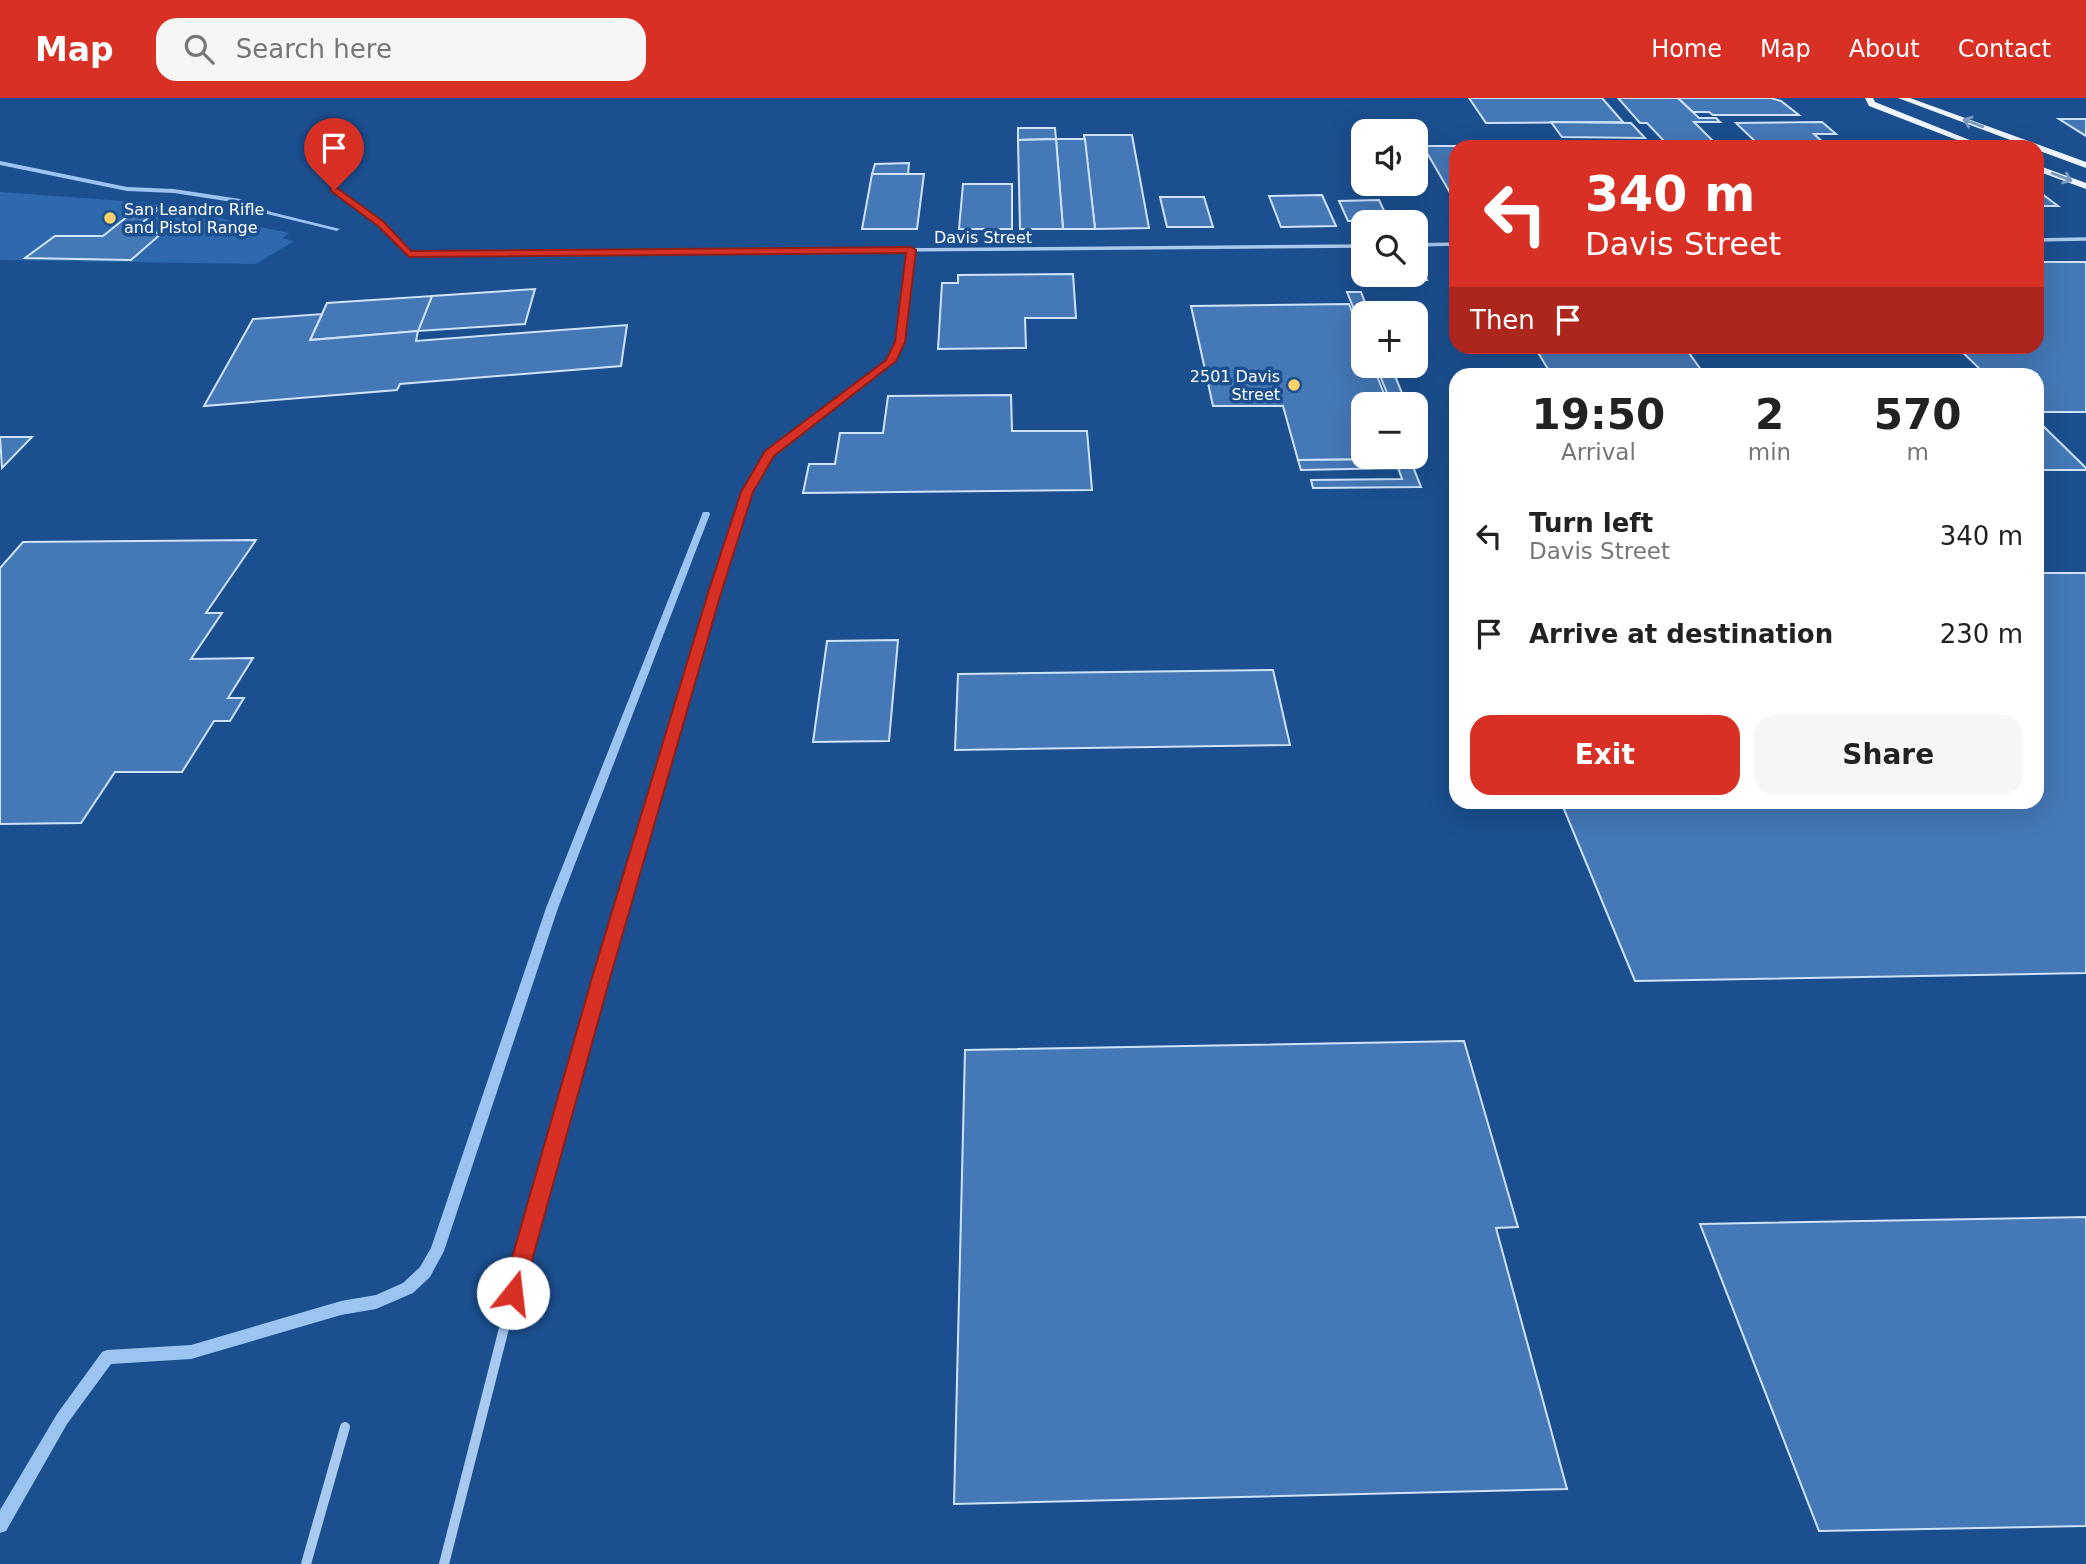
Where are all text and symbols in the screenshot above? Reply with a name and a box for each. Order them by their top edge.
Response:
search box [156,18,646,81]
text: Map [35,30,114,69]
icon: search [180,30,218,68]
text: Search here [236,34,392,64]
text: Home [1651,35,1722,63]
text: Map [1760,35,1811,63]
text: About [1849,35,1920,63]
text: Contact [1958,35,2051,63]
one-way arrow [1962,116,1984,128]
pin [304,118,364,190]
map controls [1351,119,1428,469]
button: sound [1351,119,1428,196]
icon: arrive [315,129,353,167]
text: 340 m [1585,166,1755,223]
icon: left [1470,168,1561,259]
one-way arrow [2050,172,2072,184]
place label: San Leandro Rifle and Pistol Range [124,200,264,237]
marker: San Leandro Rifle and Pistol Range [102,210,118,226]
button: search [1351,210,1428,287]
text: Davis Street [1585,225,1781,263]
street label: Davis Street [934,228,1032,247]
button: + [1351,301,1428,378]
icon: arrive [1549,301,1587,339]
text: Then [1470,305,1535,335]
place label: 2501 Davis Street [1190,367,1280,404]
marker: 2501 Davis Street [1286,377,1302,393]
text: 19:50 [1532,390,1665,439]
text: 2 [1755,390,1784,439]
text: 570 [1874,390,1961,439]
button: − [1351,392,1428,469]
text: Arrival [1561,439,1636,465]
text: min [1748,439,1791,465]
text: m [1906,439,1929,465]
text: Turn left [1529,508,1653,538]
icon: left [1470,517,1508,555]
text: 340 m [1940,521,2023,551]
text: Davis Street [1529,538,1670,564]
icon: arrive [1470,615,1508,653]
text: Arrive at destination [1529,619,1833,649]
text: 230 m [1940,619,2023,649]
button: Exit [1470,715,1740,795]
button: Share [1754,715,2023,795]
position arrow [476,1256,550,1330]

